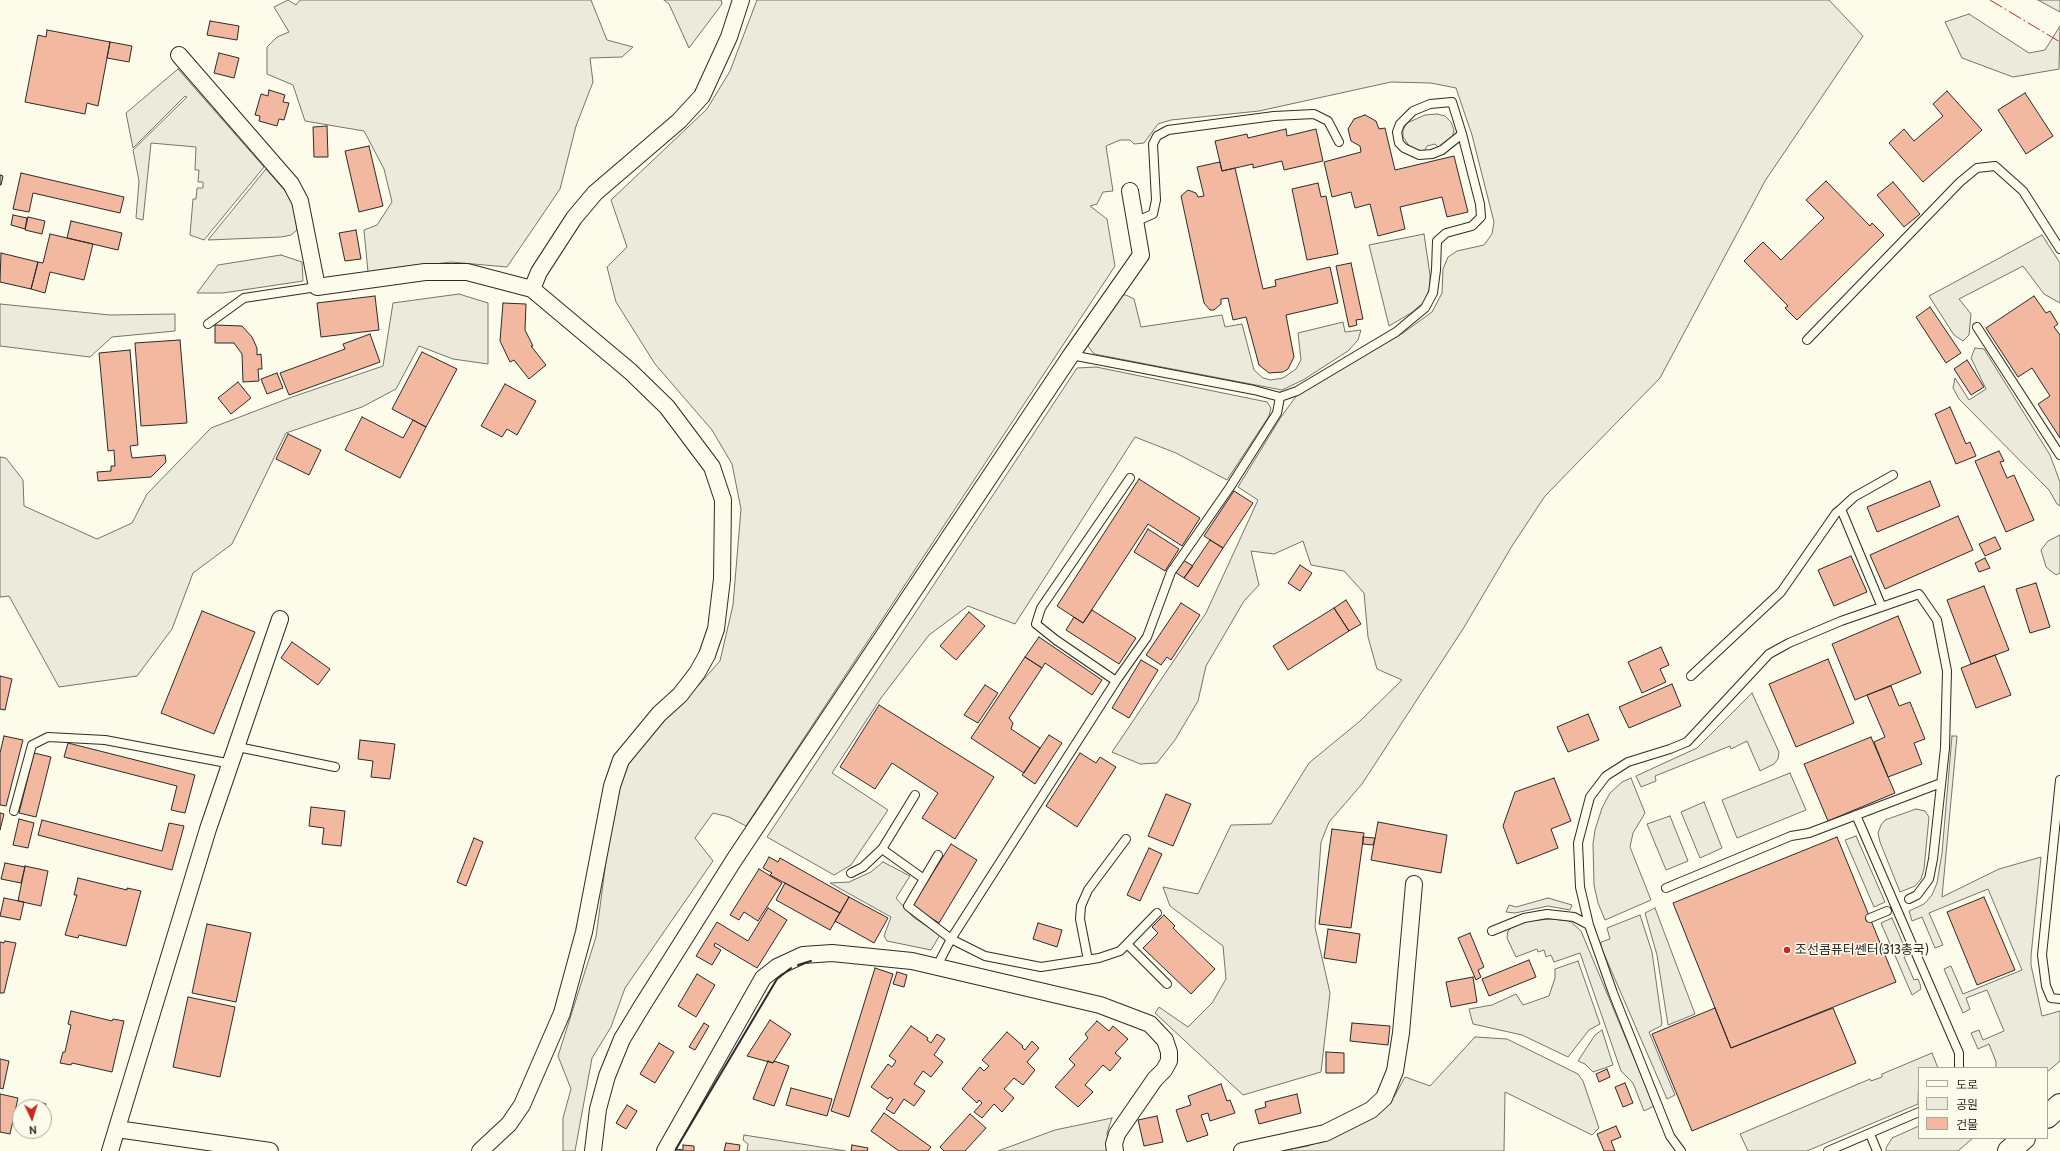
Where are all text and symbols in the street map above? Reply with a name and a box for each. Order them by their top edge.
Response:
place label: 조선콤퓨터쎈터(313총국) [1795,942,1929,958]
marker: 조선콤퓨터쎈터(313총국) [1782,945,1792,955]
legend [1918,1067,2048,1139]
text: 도로 [1956,1077,1978,1092]
text: 공원 [1956,1097,1978,1112]
north arrow [12,1099,52,1139]
text: 건물 [1956,1117,1978,1132]
text: N [28,1123,37,1137]

